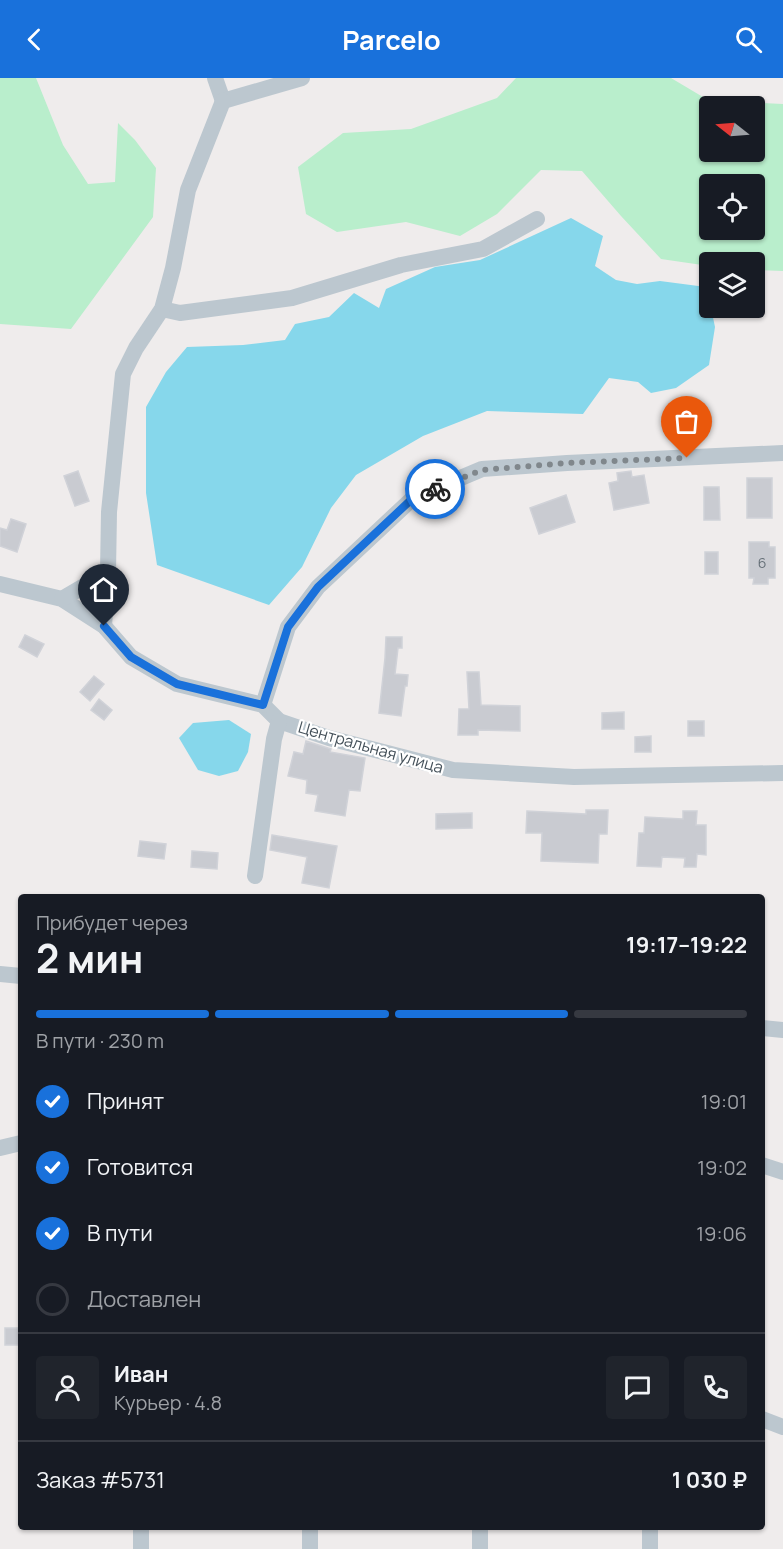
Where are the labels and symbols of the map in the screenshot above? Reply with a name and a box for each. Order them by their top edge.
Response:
north arrow [699,96,765,162]
pin [661,396,712,458]
courier [405,459,465,519]
house number: 6 [758,553,766,572]
pin [78,564,129,626]
street label: Центральная улица [296,716,446,778]

